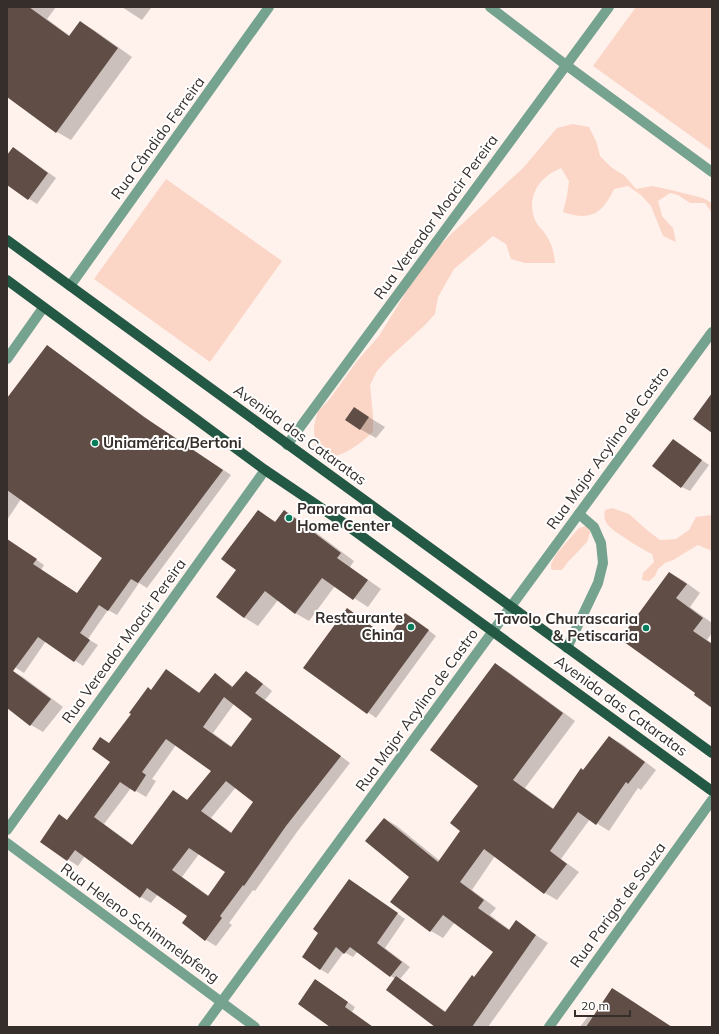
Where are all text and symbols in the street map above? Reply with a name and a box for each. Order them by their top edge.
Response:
street label: Rua Cândido Ferreira [107,73,209,203]
street label: Rua Vereador Moacir Pereira [369,131,502,303]
street label: Rua Major Acylino de Castro [542,363,673,533]
street label: Avenida das Cataratas [230,380,370,489]
place label: Uniamérica/Bertoni [103,433,242,452]
marker: Uniamérica/Bertoni [90,438,100,448]
place label: Panorama Home Center [297,499,390,535]
marker: Panorama Home Center [284,513,294,523]
street label: Rua Vereador Moacir Pereira [57,555,190,727]
place label: Restaurante China [315,608,403,644]
place label: Tavolo Churrascaria & Petiscaria [494,609,638,645]
marker: Restaurante China [406,622,416,632]
marker: Tavolo Churrascaria & Petiscaria [641,623,651,633]
street label: Rua Major Acylino de Castro [351,625,482,795]
street label: Avenida das Cataratas [551,651,691,760]
street label: Rua Parigot de Souza [566,838,669,971]
street label: Rua Heleno Schimmelpfeng [57,859,223,987]
scale bar [575,992,630,1018]
text: 20 m [581,998,609,1013]

